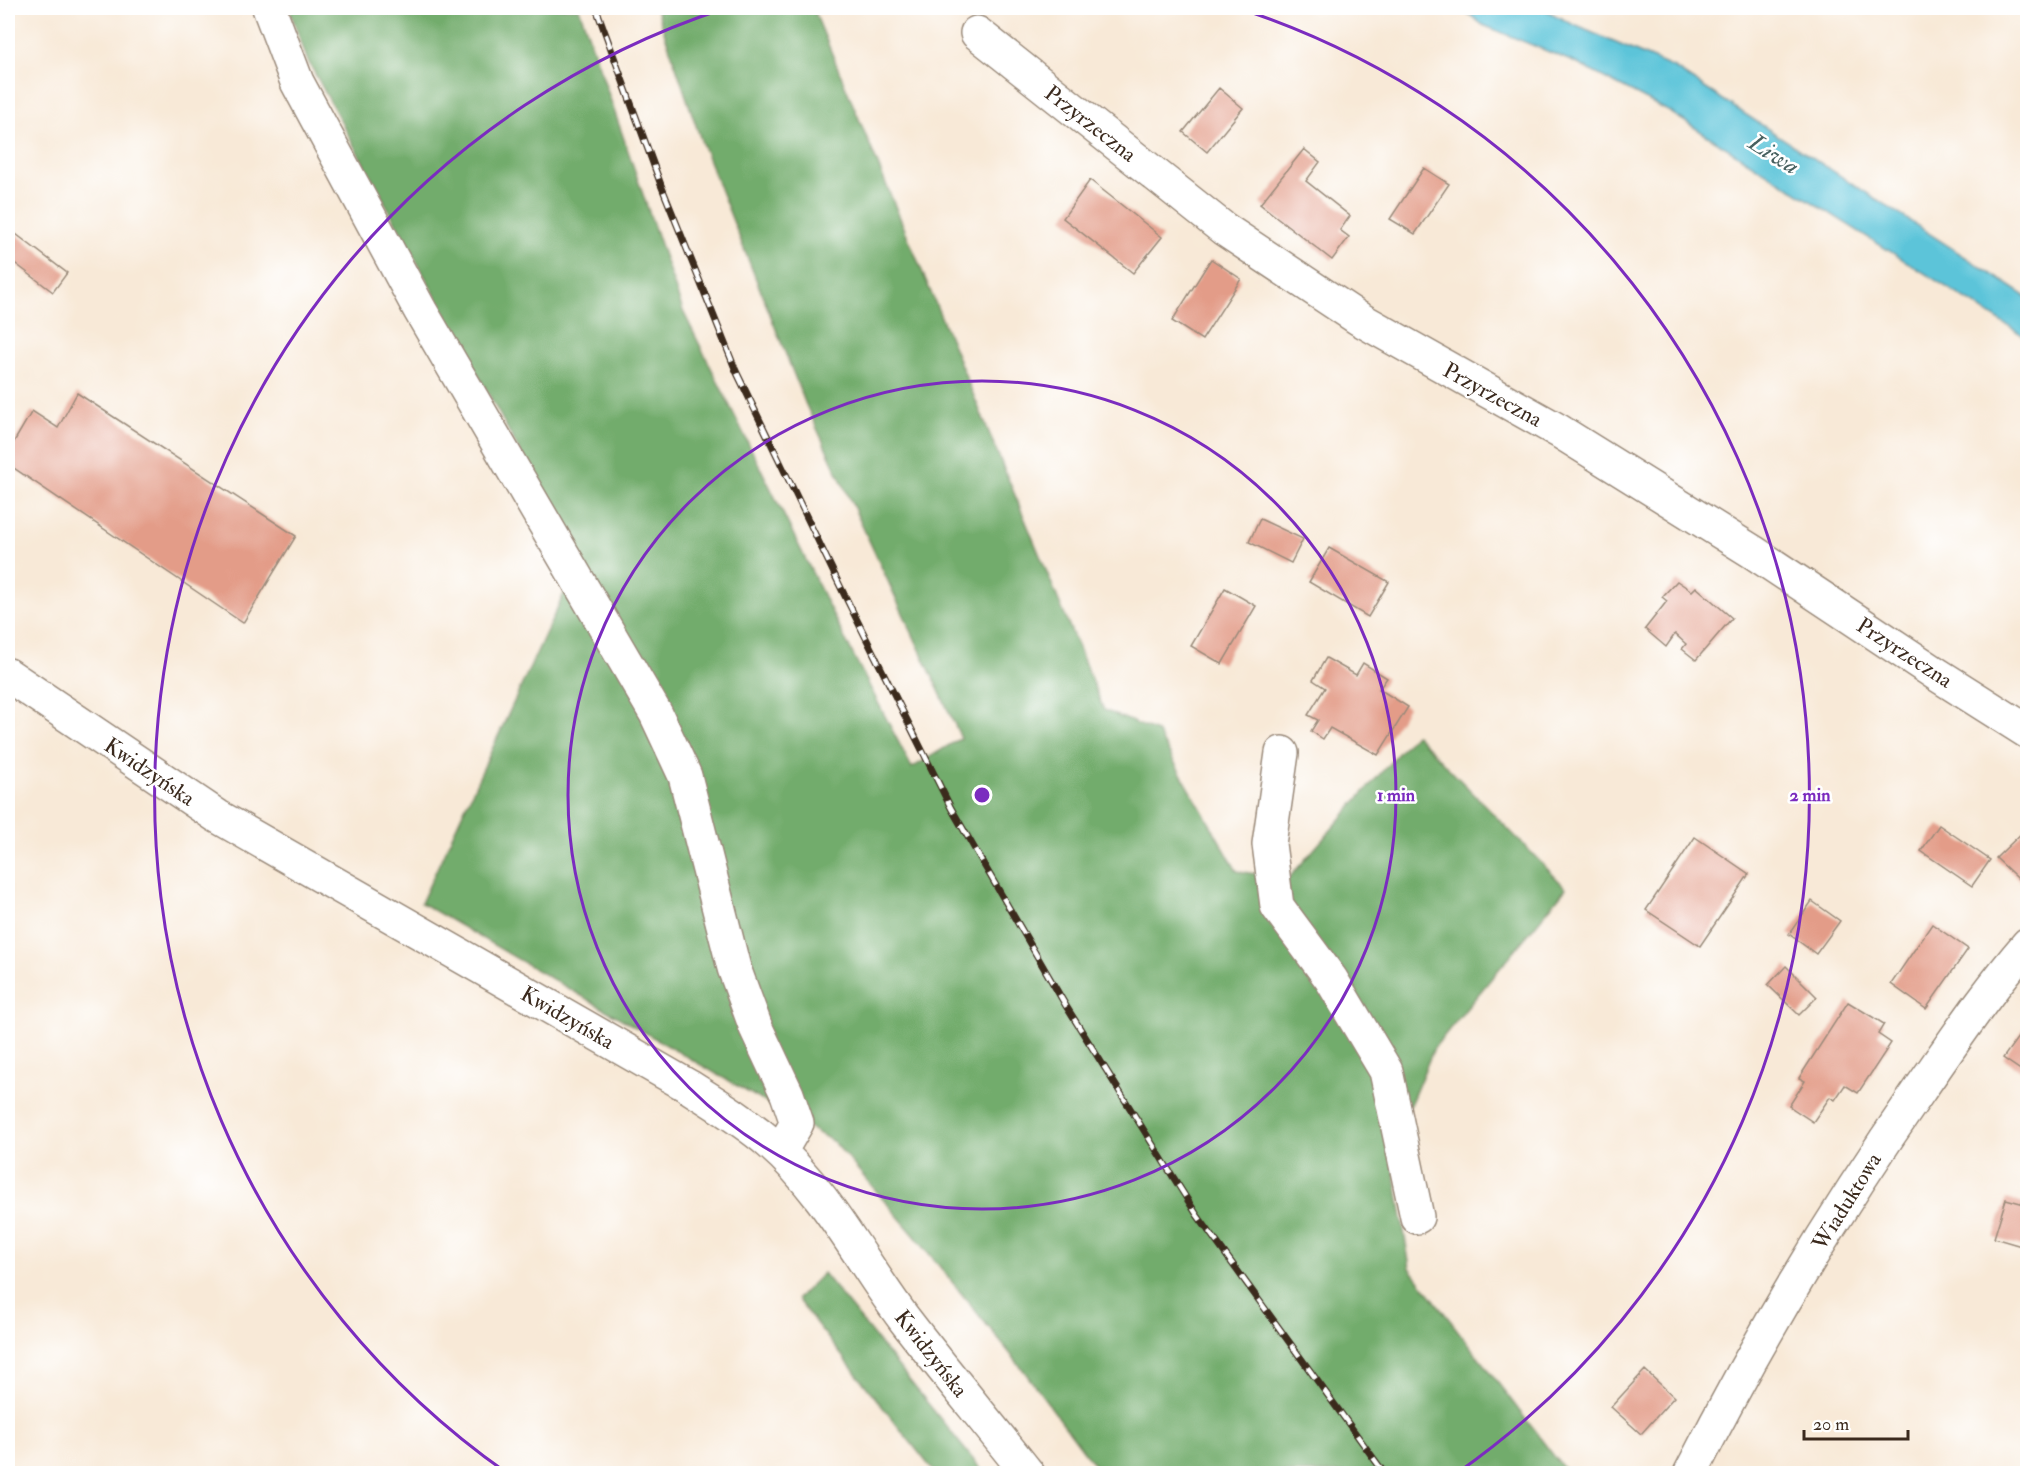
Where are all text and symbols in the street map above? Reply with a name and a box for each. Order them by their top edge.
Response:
street label: Przyrzeczna [1039,79,1143,169]
water label: Liwa [1742,126,1805,182]
street label: Przyrzeczna [1438,356,1548,434]
street label: Przyrzeczna [1851,611,1959,695]
street label: Kwidzyńska [99,731,201,813]
text: 1 min [1377,784,1416,807]
text: 2 min [1790,784,1831,807]
centre of rings [972,785,992,805]
street label: Kwidzyńska [516,980,620,1056]
street label: Wiaduktowa [1805,1147,1888,1256]
street label: Kwidzyńska [888,1304,975,1404]
scale bar [1804,1403,1908,1441]
text: 20 m [1813,1413,1849,1436]

